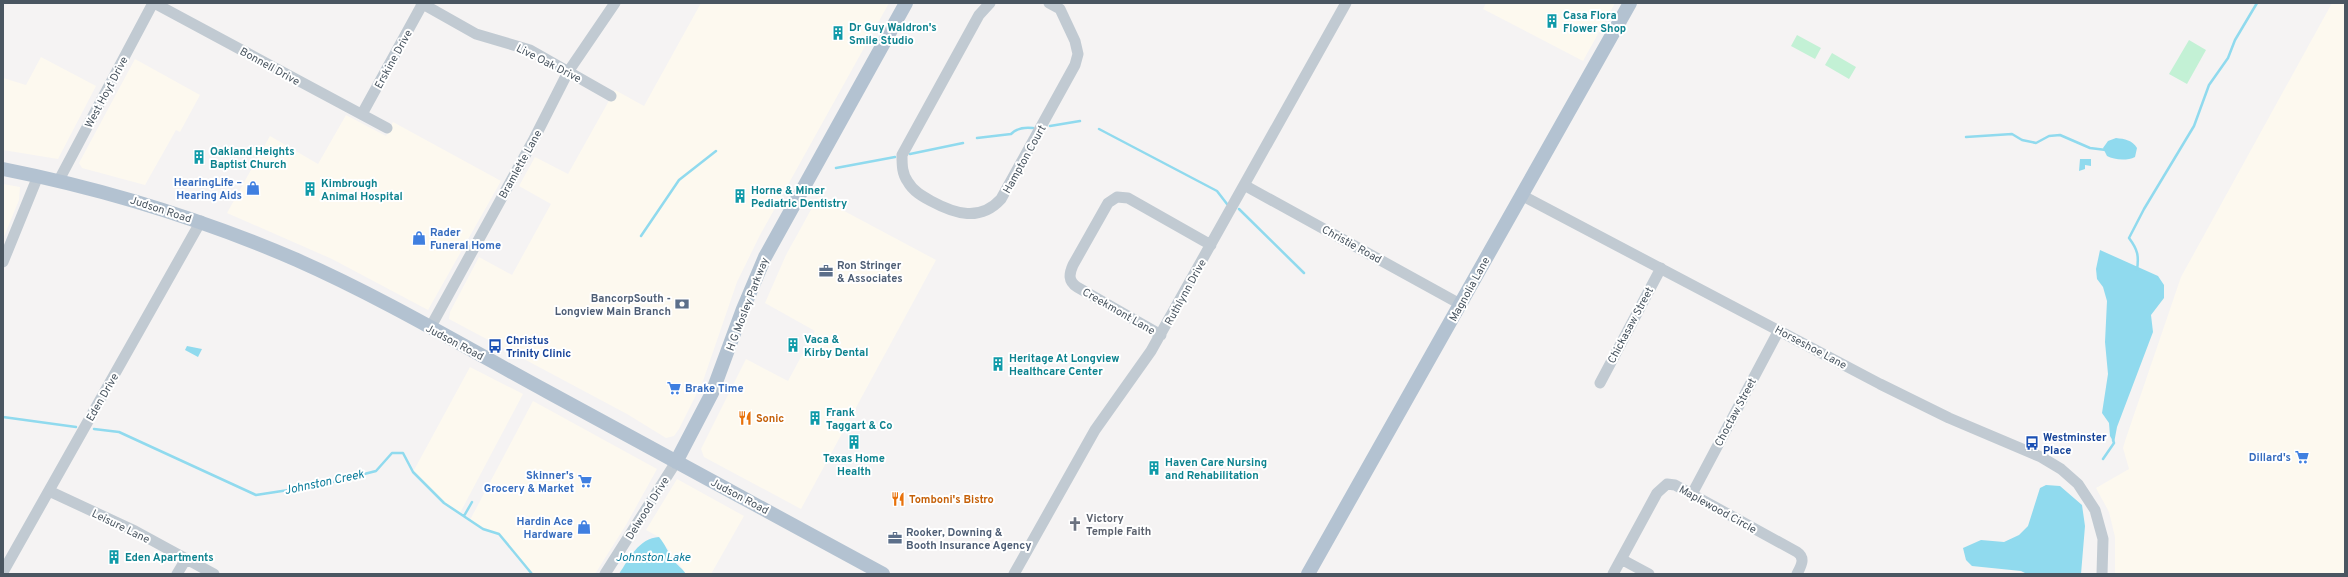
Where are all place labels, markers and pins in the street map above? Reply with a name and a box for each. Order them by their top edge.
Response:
place label: Casa Flora Flower Shop [1563,9,1626,36]
building icon: Casa Flora Flower Shop [1544,13,1560,29]
place label: Dr Guy Waldron's Smile Studio [849,21,937,48]
building icon: Dr Guy Waldron's Smile Studio [830,25,846,41]
place label: Oakland Heights Baptist Church [210,145,295,172]
building icon: Oakland Heights Baptist Church [191,149,207,165]
place label: HearingLife – Hearing Aids [174,176,242,203]
place label: Kimbrough Animal Hospital [321,177,403,204]
shop icon: HearingLife – Hearing Aids [245,180,261,196]
building icon: Kimbrough Animal Hospital [302,181,318,197]
place label: Horne & Miner Pediatric Dentistry [751,184,847,211]
building icon: Horne & Miner Pediatric Dentistry [732,188,748,204]
place label: Rader Funeral Home [430,226,501,253]
shop icon: Rader Funeral Home [411,230,427,246]
place label: Ron Stringer & Associates [837,259,903,286]
office icon: Ron Stringer & Associates [818,263,834,279]
place label: BancorpSouth - Longview Main Branch [555,292,671,319]
bank icon: BancorpSouth - Longview Main Branch [674,296,690,312]
place label: Vaca & Kirby Dental [804,333,868,360]
place label: Christus Trinity Clinic [506,334,571,361]
building icon: Vaca & Kirby Dental [785,337,801,353]
bus stop icon: Christus Trinity Clinic [487,338,503,354]
place label: Heritage At Longview Healthcare Center [1009,352,1120,379]
building icon: Heritage At Longview Healthcare Center [990,356,1006,372]
supermarket icon: Brake Time [666,380,682,396]
place label: Brake Time [685,382,744,396]
place label: Frank Taggart & Co [826,406,892,433]
restaurant icon: Sonic [737,410,753,426]
building icon: Frank Taggart & Co [807,410,823,426]
place label: Sonic [756,412,784,426]
place label: Westminster Place [2043,431,2107,458]
building icon: Texas Home Health [846,434,862,450]
bus stop icon: Westminster Place [2024,435,2040,451]
supermarket icon: Dillard's [2294,449,2310,465]
place label: Dillard's [2249,451,2291,465]
place label: Texas Home Health [823,452,885,479]
place label: Haven Care Nursing and Rehabilitation [1165,456,1267,483]
building icon: Haven Care Nursing and Rehabilitation [1146,460,1162,476]
place label: Skinner's Grocery & Market [484,469,574,496]
supermarket icon: Skinner's Grocery & Market [577,473,593,489]
restaurant icon: Tomboni's Bistro [890,491,906,507]
place label: Tomboni's Bistro [909,493,994,507]
place label: Victory Temple Faith [1086,512,1151,539]
place label: Hardin Ace Hardware [516,515,573,542]
church icon: Victory Temple Faith [1067,516,1083,532]
shop icon: Hardin Ace Hardware [576,519,592,535]
place label: Rooker, Downing & Booth Insurance Agency [906,526,1031,553]
office icon: Rooker, Downing & Booth Insurance Agency [887,530,903,546]
building icon: Eden Apartments [106,549,122,565]
place label: Eden Apartments [125,551,214,565]

